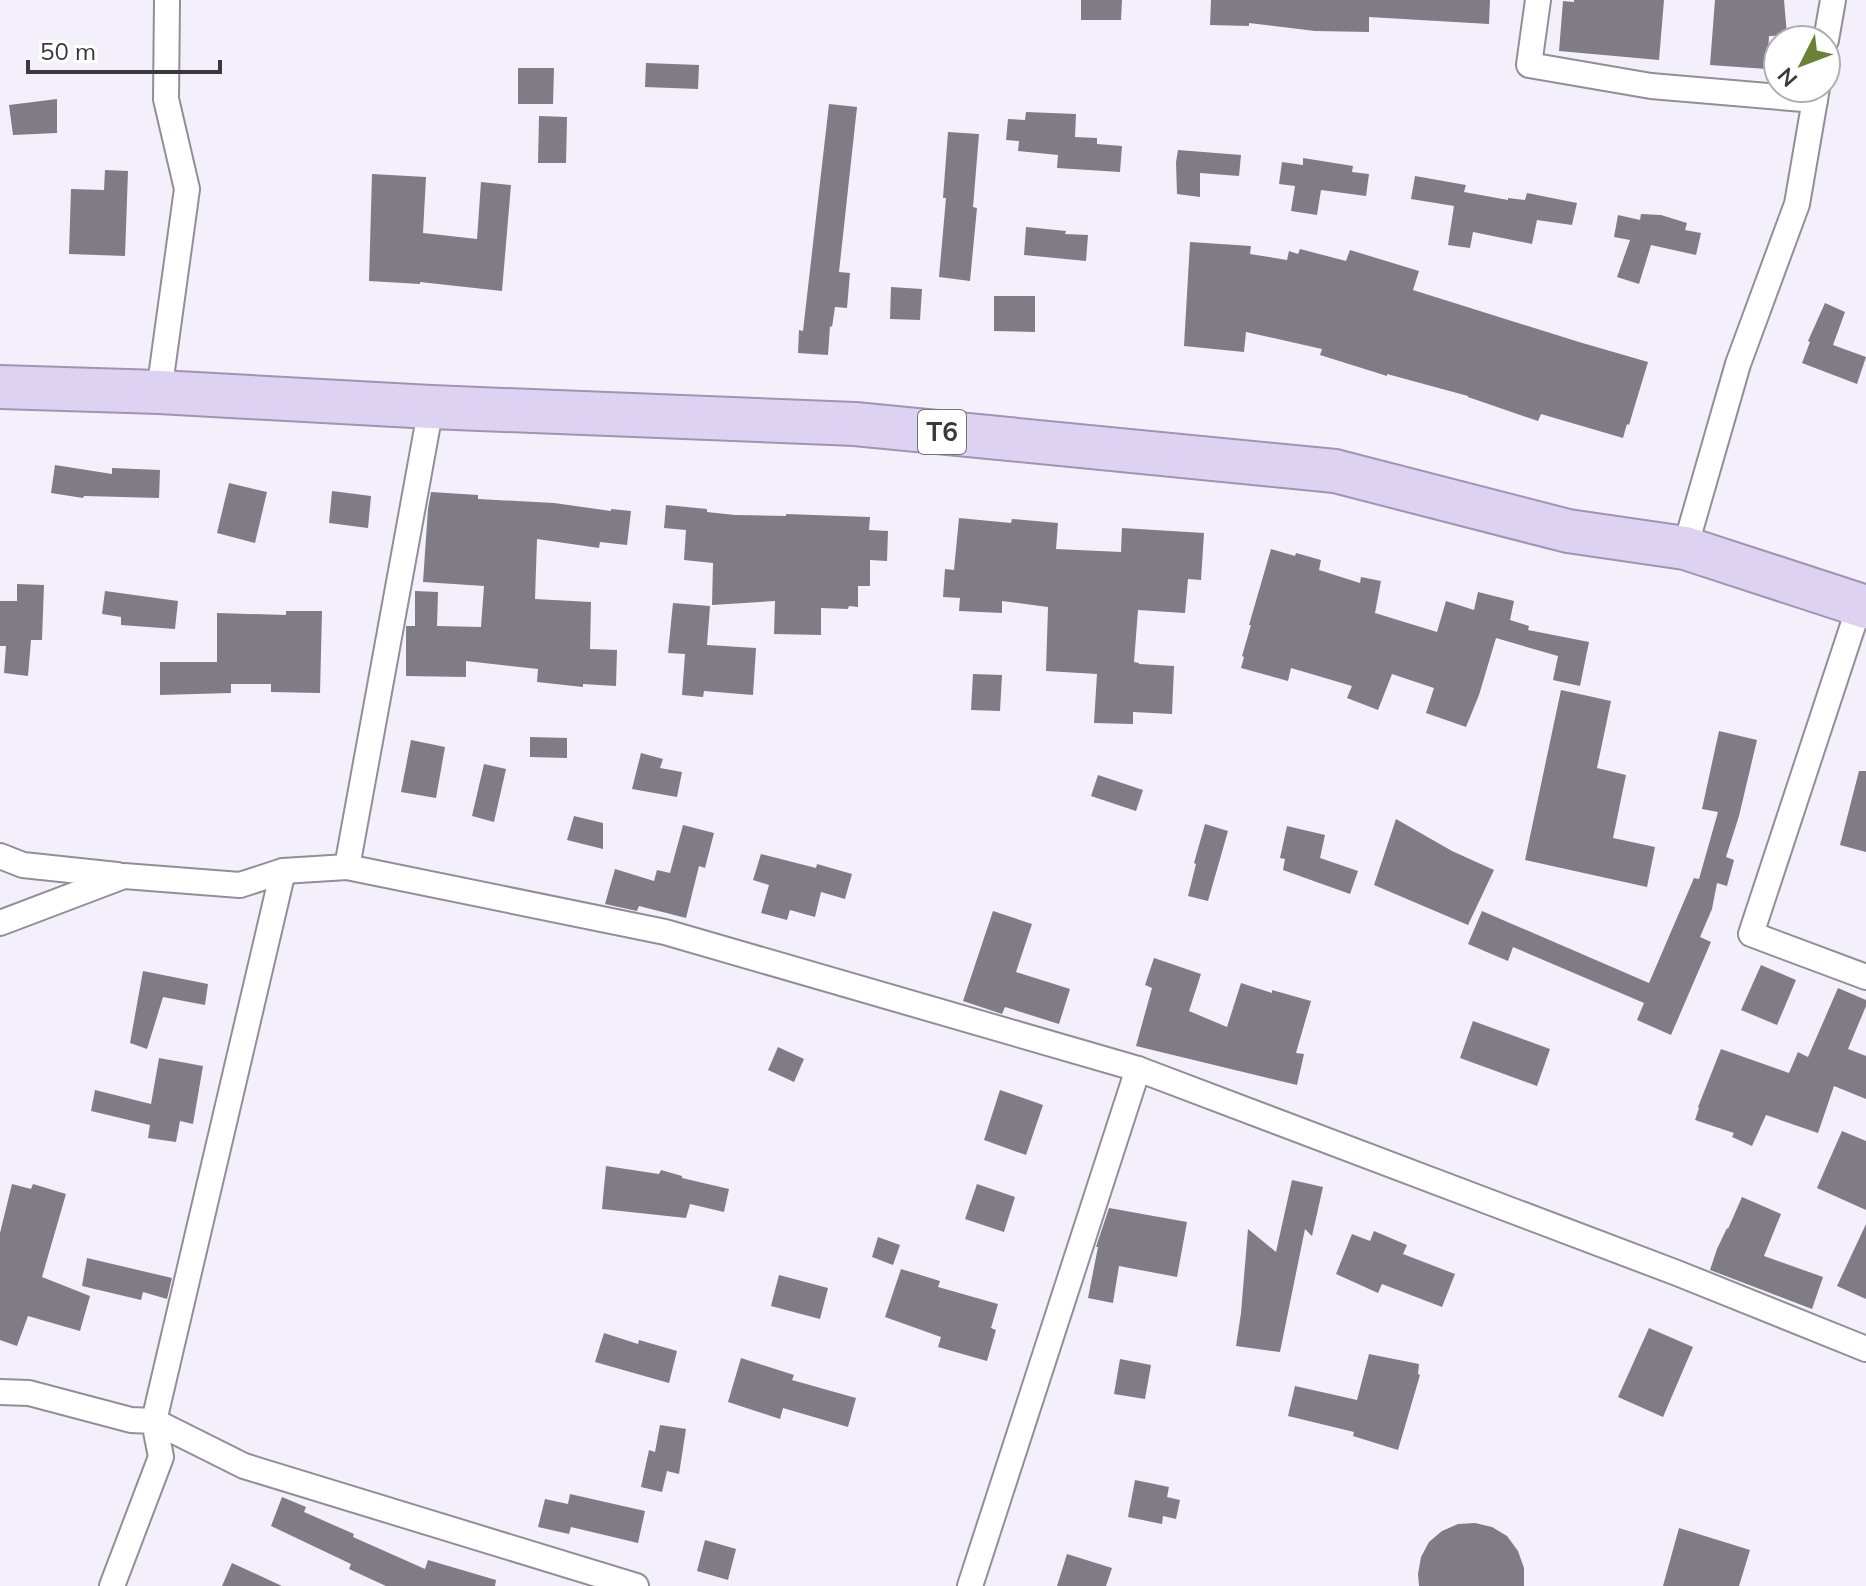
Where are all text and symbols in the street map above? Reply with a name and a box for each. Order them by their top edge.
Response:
scale bar [28,24,220,74]
north arrow [1762,24,1842,104]
text: 50 m [40,36,96,66]
text: N [1771,62,1803,93]
road number: T6 [918,410,966,454]

